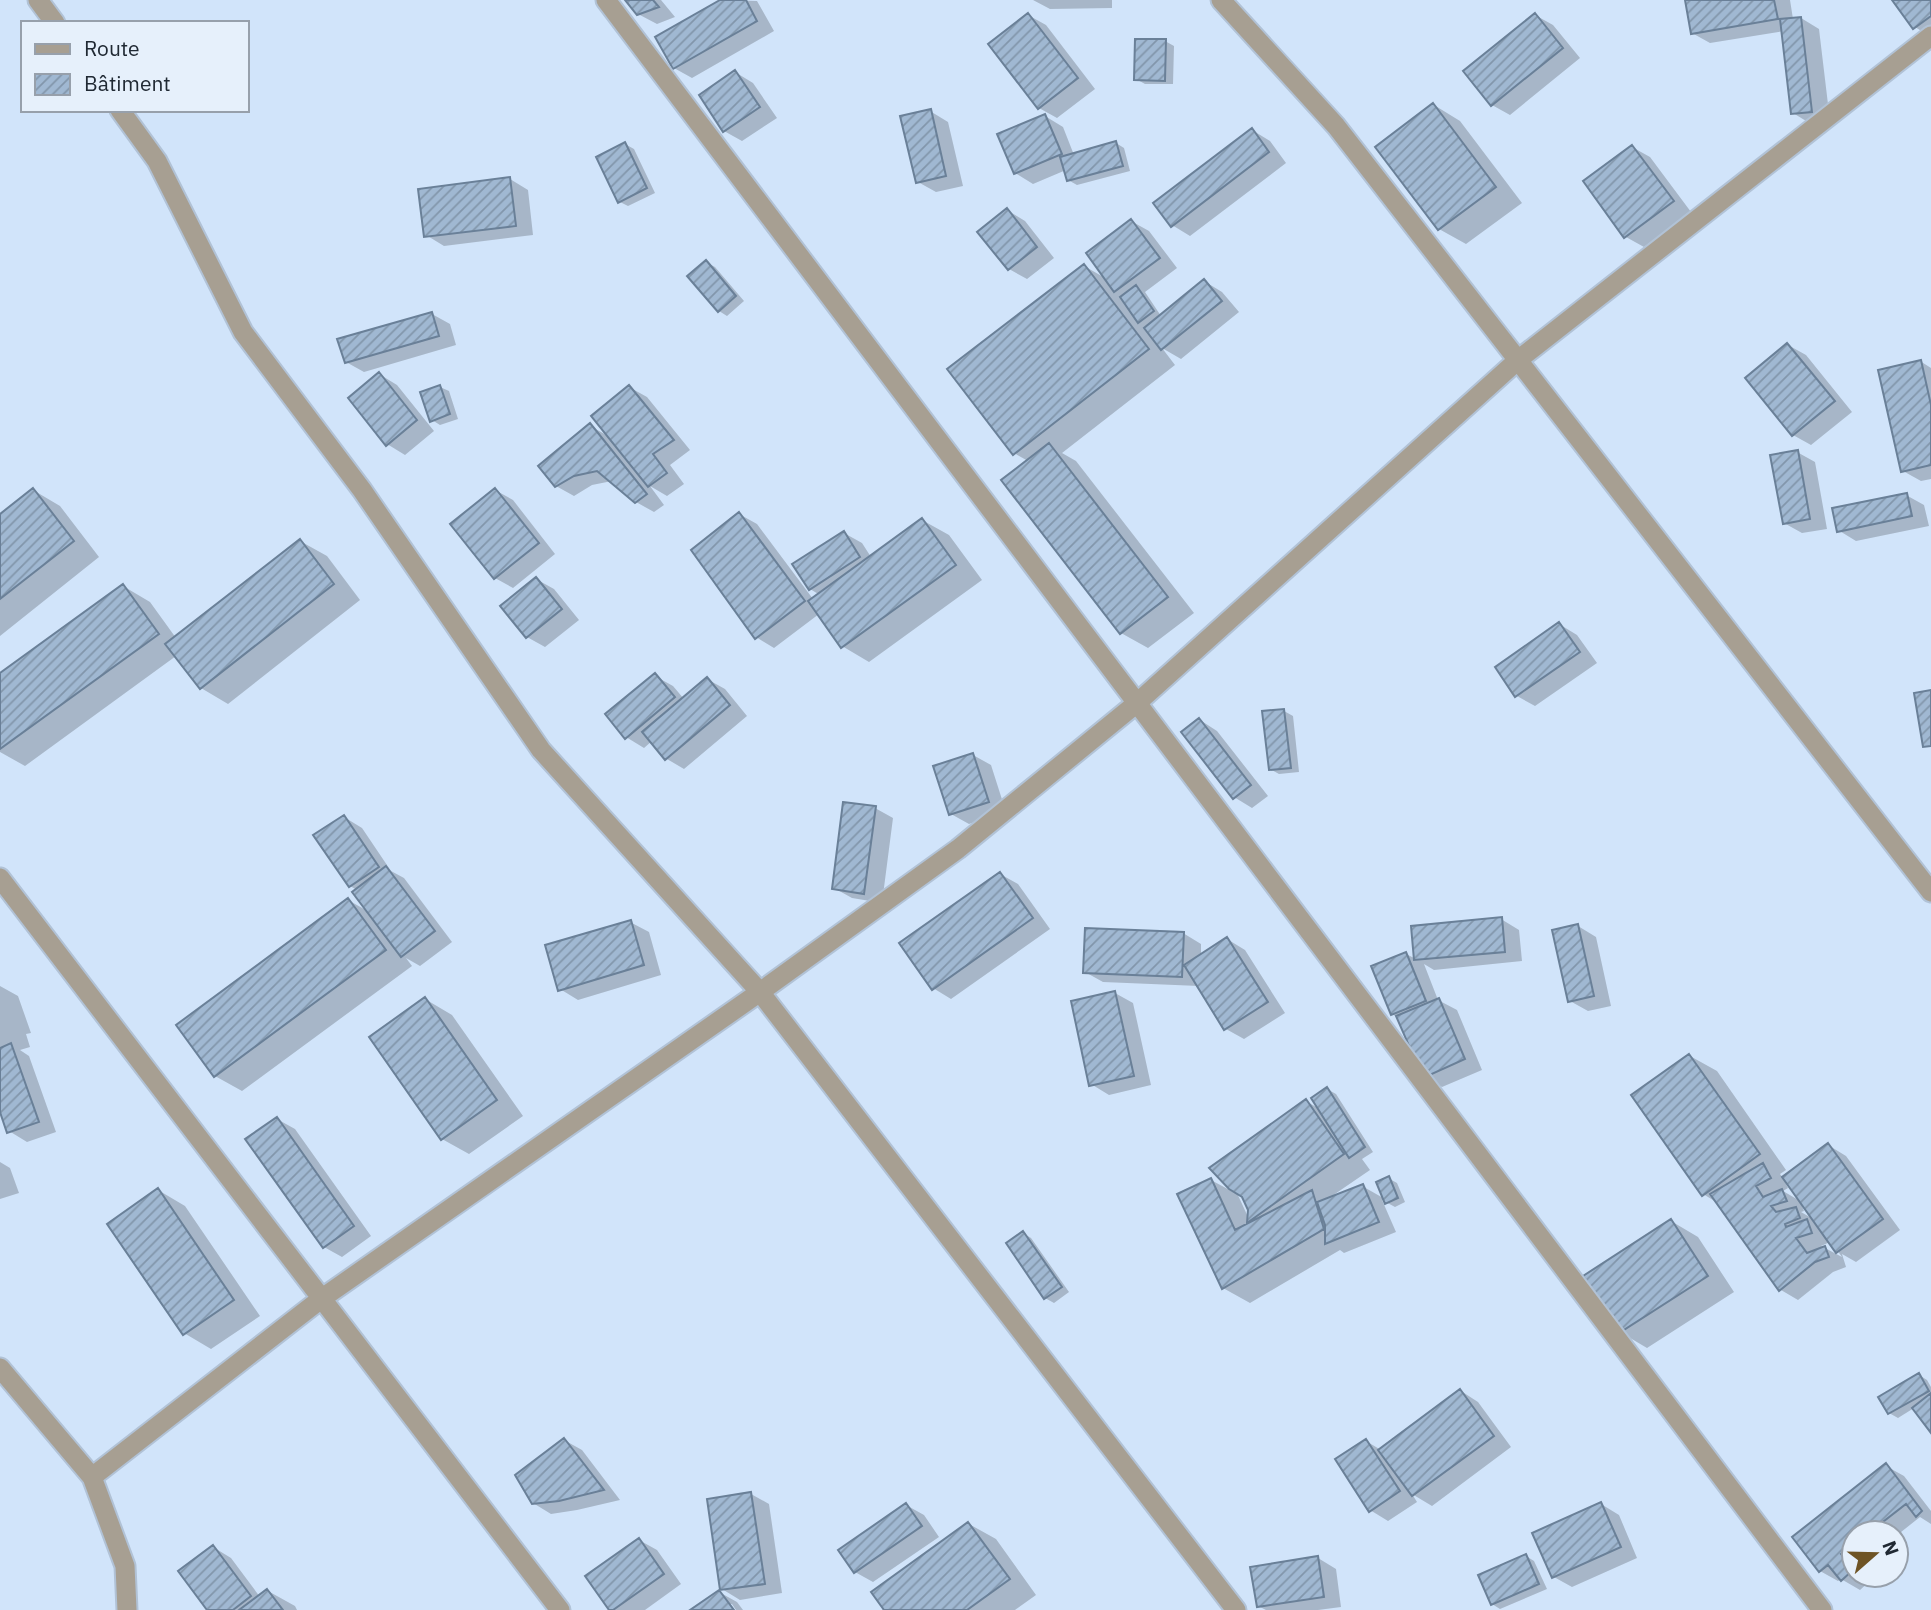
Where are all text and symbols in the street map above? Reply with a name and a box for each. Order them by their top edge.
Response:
legend [21,21,248,112]
text: Route [84,34,140,62]
text: Bâtiment [84,69,171,97]
north arrow [1840,1519,1910,1589]
text: N [1877,1538,1905,1559]

